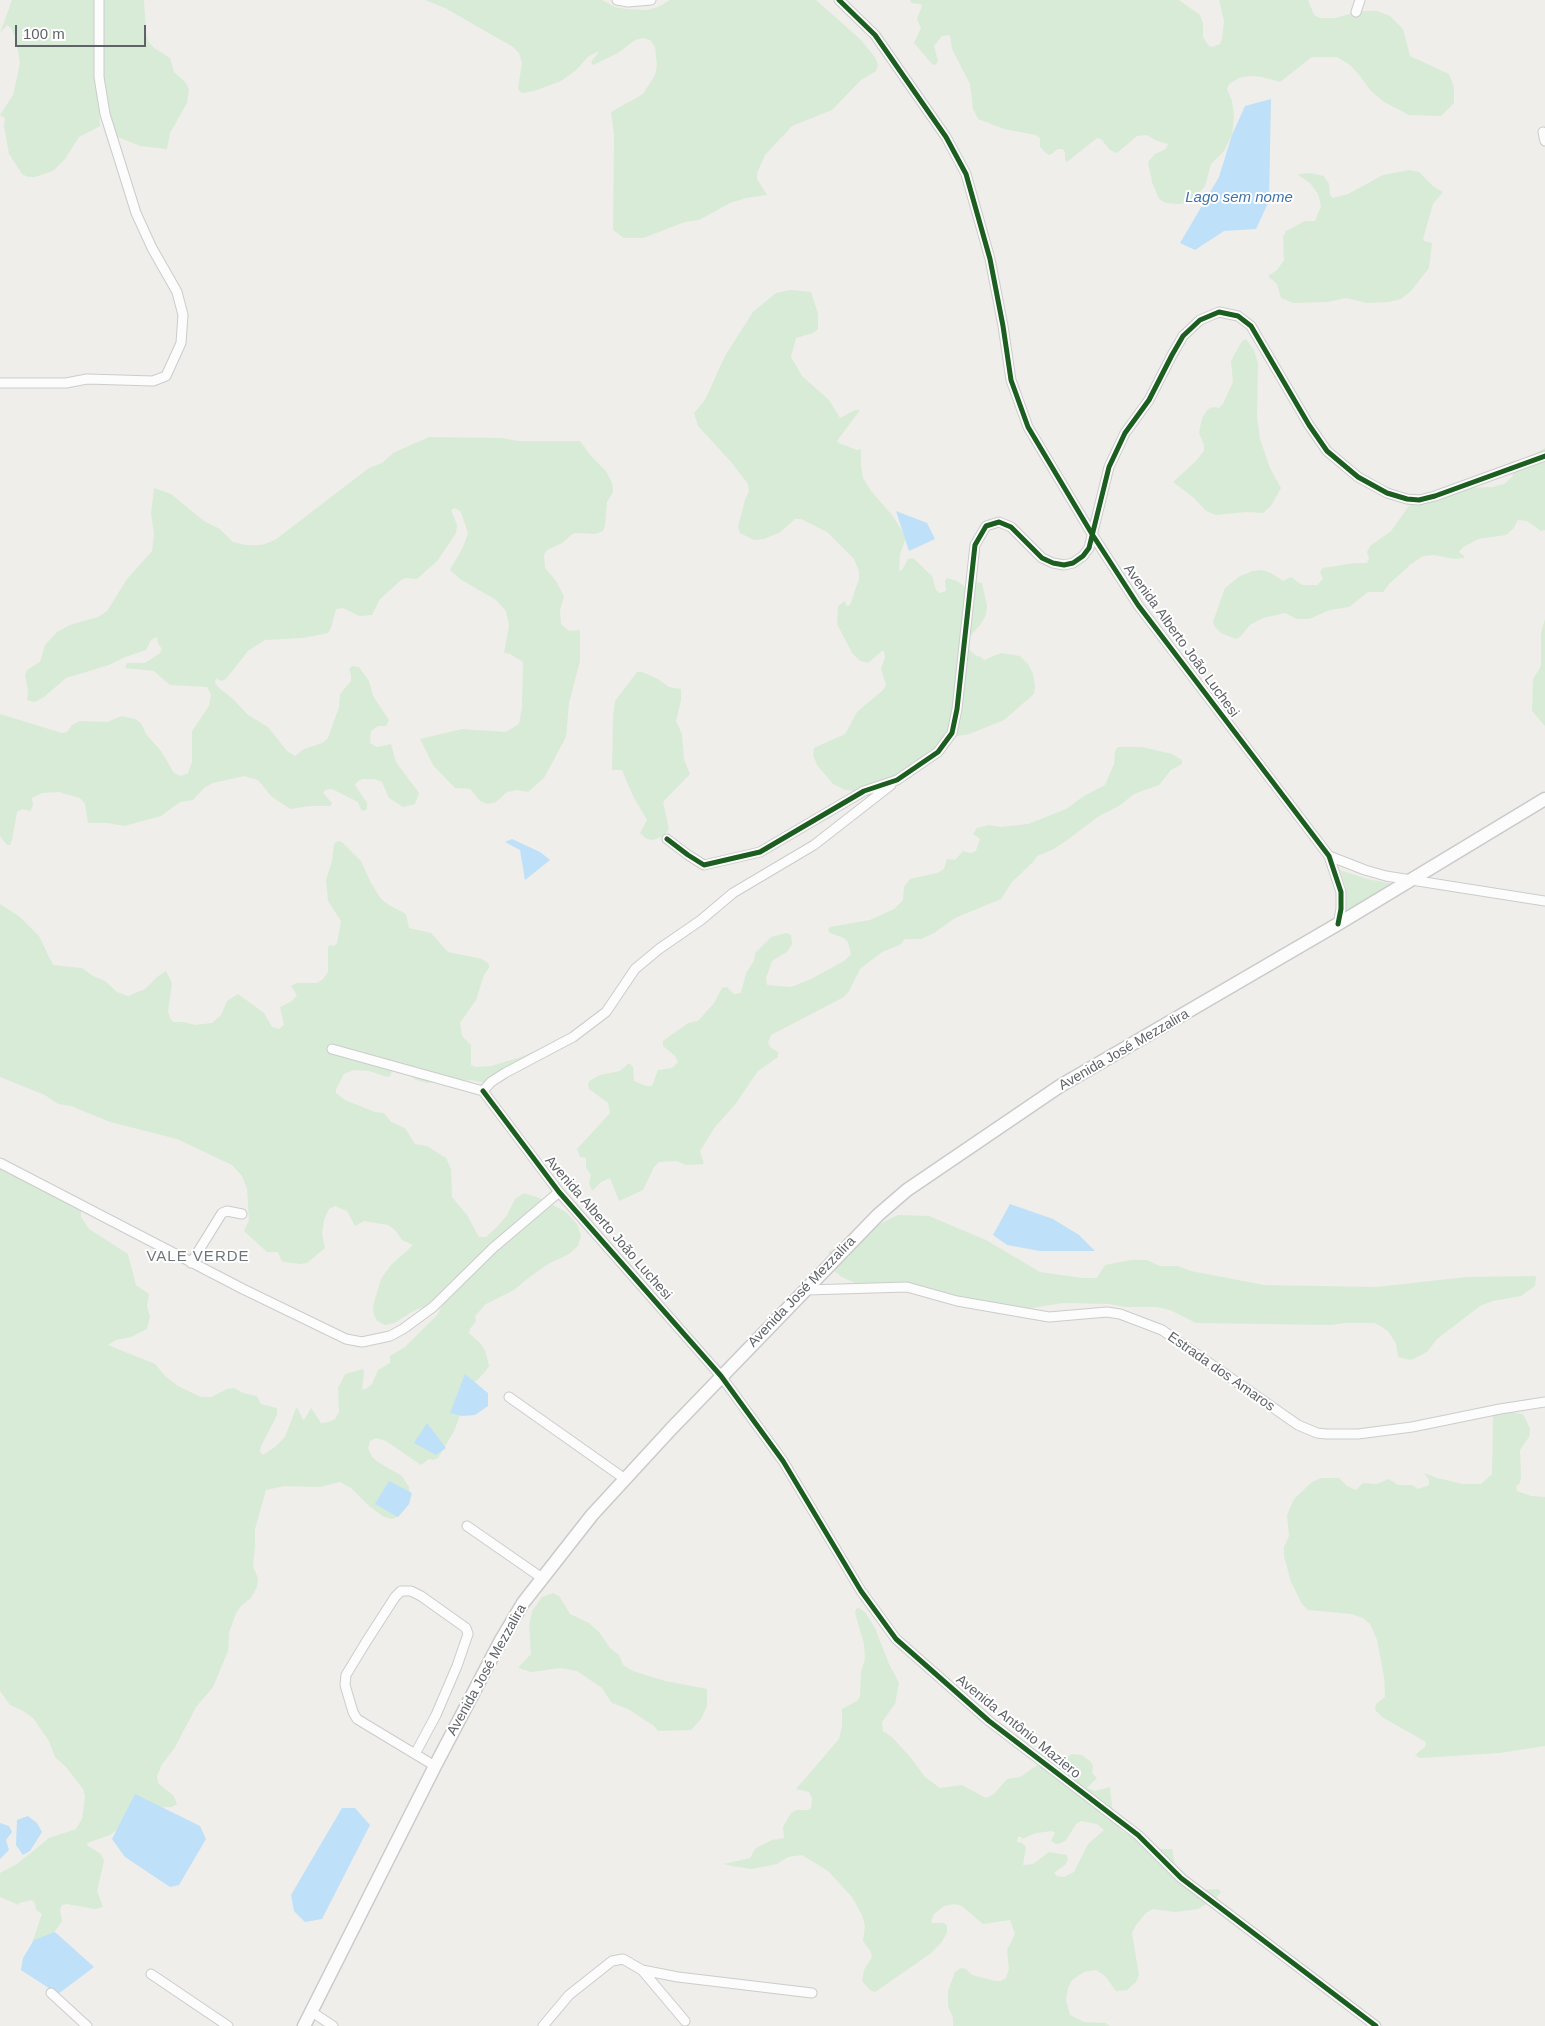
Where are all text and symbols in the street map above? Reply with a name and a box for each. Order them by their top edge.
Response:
scale bar [18,15,149,47]
text: 100 m [23,25,65,42]
water label: Lago sem nome [1185,189,1293,207]
street label: Avenida Alberto João Luchesi [1120,561,1242,721]
street label: Avenida José Mezzalira [1056,1006,1192,1094]
street label: Avenida Alberto João Luchesi [541,1153,675,1303]
street label: Avenida José Mezzalira [745,1233,859,1351]
district label: VALE VERDE [145,1248,251,1266]
street label: Estrada dos Amaros [1164,1329,1278,1415]
street label: Avenida José Mezzalira [444,1601,530,1739]
street label: Avenida Antônio Maziero [952,1672,1084,1782]

